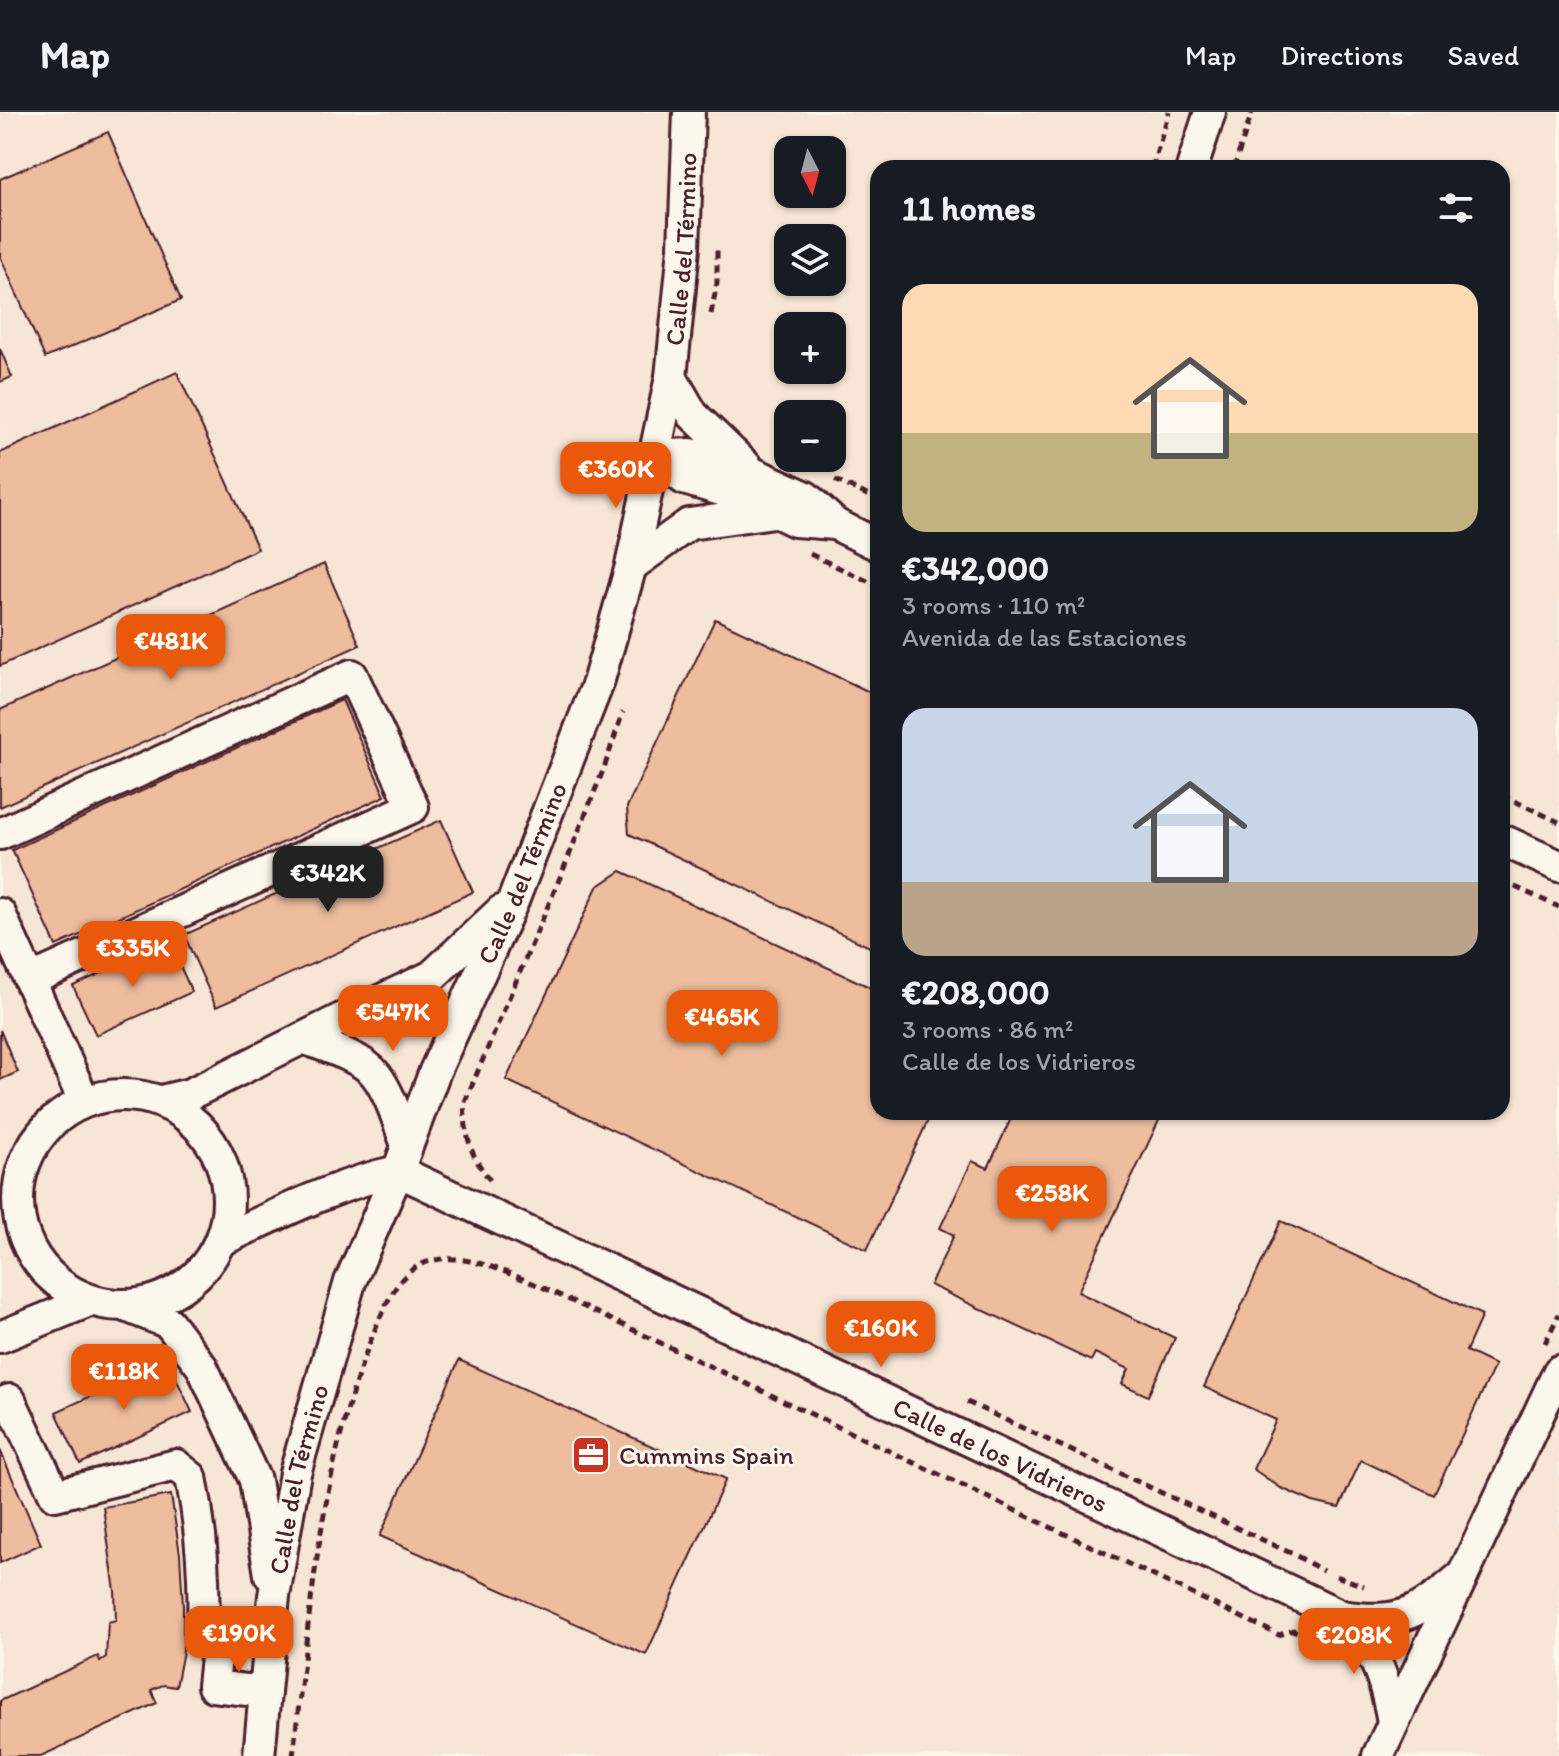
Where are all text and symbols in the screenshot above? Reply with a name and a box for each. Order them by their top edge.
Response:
text: Map [40,32,110,78]
text: Map [1185,38,1236,72]
text: Directions [1280,38,1404,72]
text: Saved [1448,38,1519,72]
north arrow [774,136,846,208]
map controls [774,136,846,472]
street label: Calle del Término [658,152,704,347]
icon: filters [1434,186,1478,230]
text: 11 homes [902,188,1036,229]
button: layers [774,224,846,296]
button: + [774,312,846,384]
icon: home [1118,336,1262,480]
button: − [774,400,846,472]
pin: €360K [560,442,672,510]
text: €360K [578,452,654,484]
text: €342,000 [902,548,1049,589]
text: 3 rooms · 110 m² [902,589,1085,621]
pin: €481K [115,614,227,682]
text: Avenida de las Estaciones [902,621,1187,653]
text: €481K [134,624,208,656]
icon: home [1118,760,1262,904]
street label: Calle del Término [470,778,574,969]
pin: €342K [272,846,384,914]
text: €342K [291,856,365,888]
pin: €335K [77,921,189,989]
text: €335K [96,931,170,963]
text: €208,000 [902,972,1050,1013]
pin: €547K [337,985,449,1053]
pin: €465K [666,990,778,1058]
text: €547K [356,995,430,1027]
text: €465K [685,1000,759,1032]
text: 3 rooms · 86 m² [902,1013,1073,1045]
text: Calle de los Vidrieros [902,1045,1136,1077]
pin: €258K [996,1166,1108,1234]
text: €258K [1015,1176,1089,1208]
pin: €160K [825,1301,937,1369]
text: €160K [844,1311,918,1343]
pin: €118K [68,1344,180,1412]
text: €118K [89,1354,159,1386]
street label: Calle del Término [262,1381,336,1577]
street label: Calle de los Vidrieros [888,1391,1113,1519]
office icon: Cummins Spain [570,1434,612,1476]
place label: Cummins Spain [619,1439,794,1471]
pin: €190K [183,1606,295,1674]
pin: €208K [1298,1608,1410,1676]
text: €190K [202,1616,276,1648]
text: €208K [1316,1618,1392,1650]

